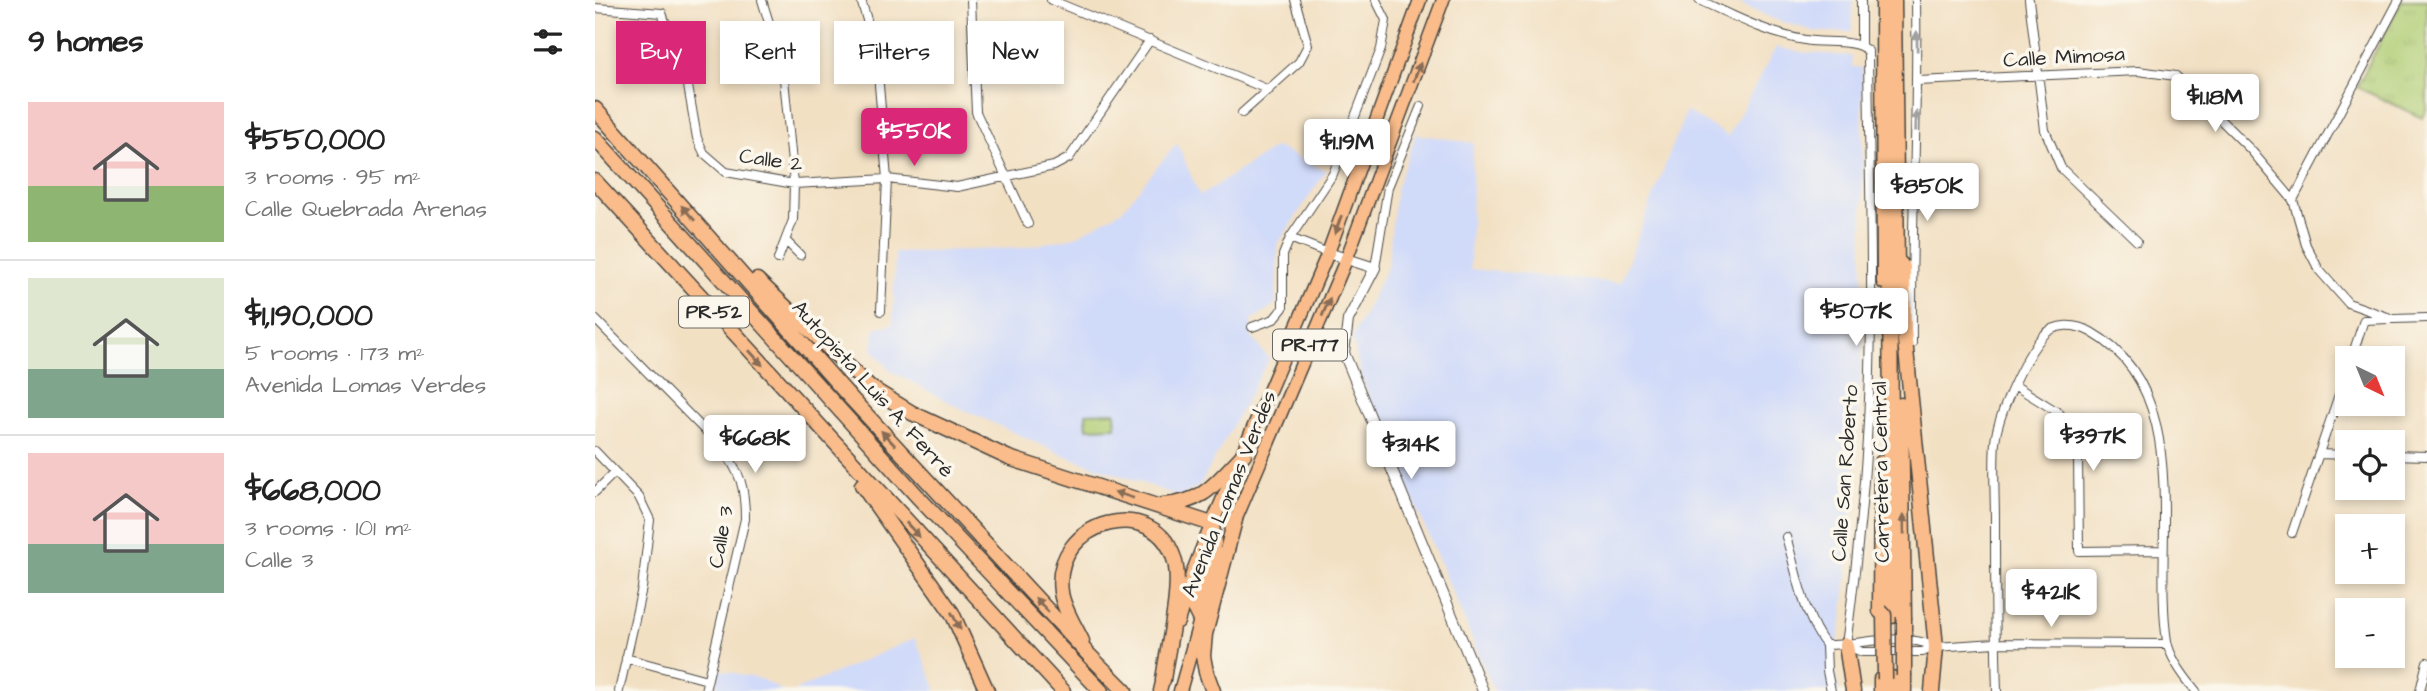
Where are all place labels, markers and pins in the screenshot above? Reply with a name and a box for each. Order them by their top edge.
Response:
pin: $1.18M [2158,74,2272,134]
pin: $550K [865,108,963,168]
pin: $1.19M [1290,120,1404,179]
pin: $850K [1878,164,1976,223]
pin: $507K [1807,288,1905,348]
pin: $397K [2044,414,2142,473]
pin: $668K [706,416,804,475]
pin: $314K [1362,421,1460,481]
pin: $421K [2002,570,2100,629]

